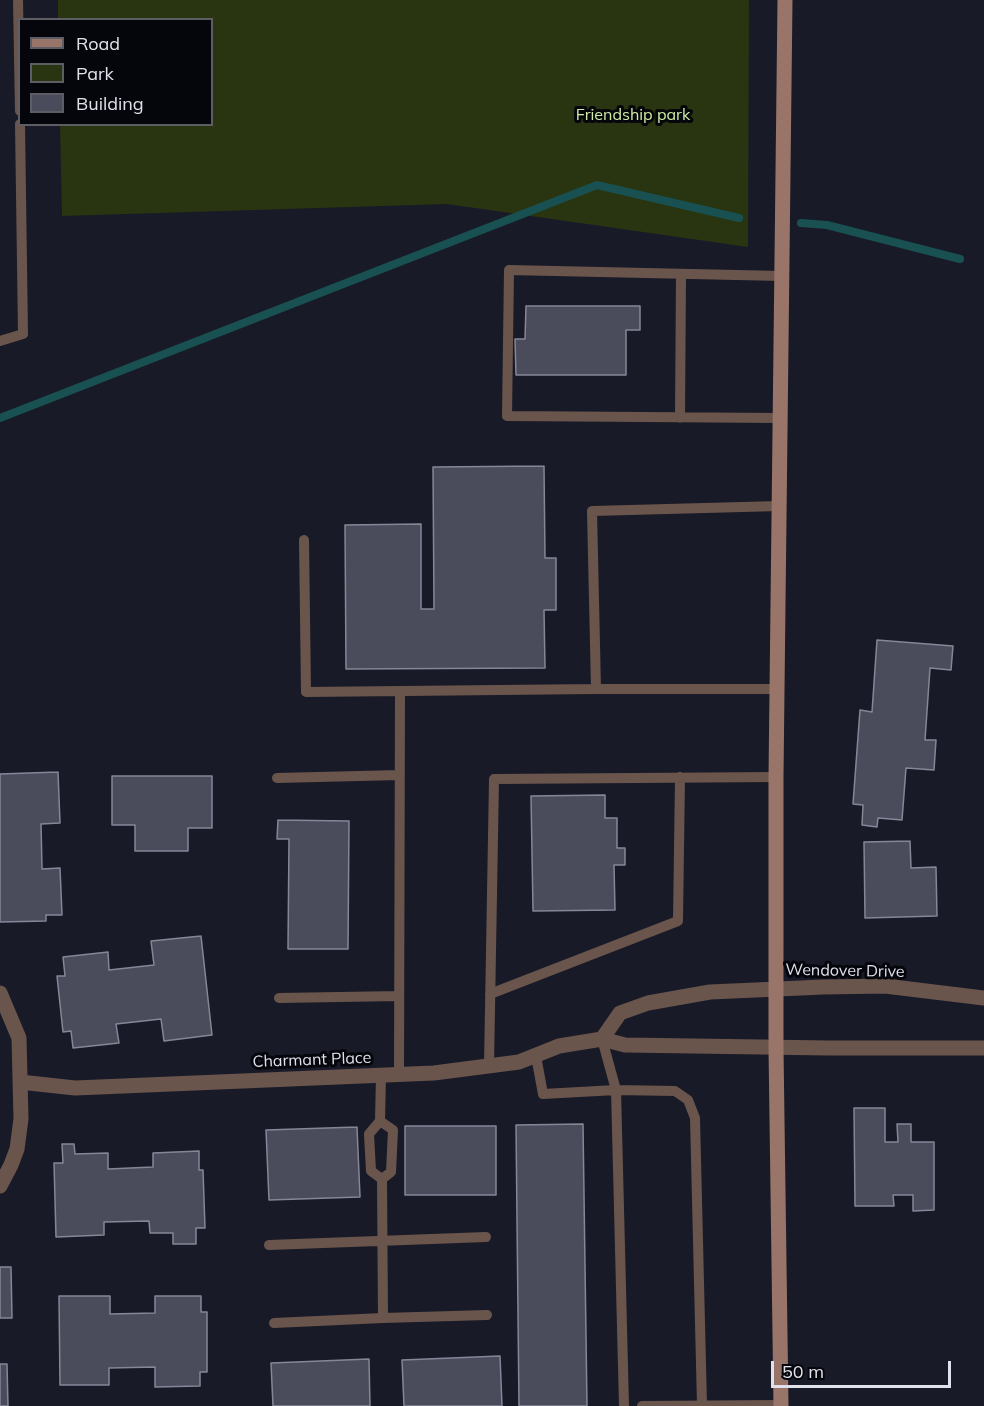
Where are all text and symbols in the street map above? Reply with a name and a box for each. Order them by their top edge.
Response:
legend [18,18,213,126]
text: Road [76,32,120,55]
text: Park [76,62,114,85]
text: Building [76,92,144,115]
park label: Friendship park [576,105,690,125]
street label: Wendover Drive [785,960,905,982]
street label: Charmant Place [252,1048,372,1072]
scale bar [774,1349,954,1387]
text: 50 m [782,1360,824,1383]

